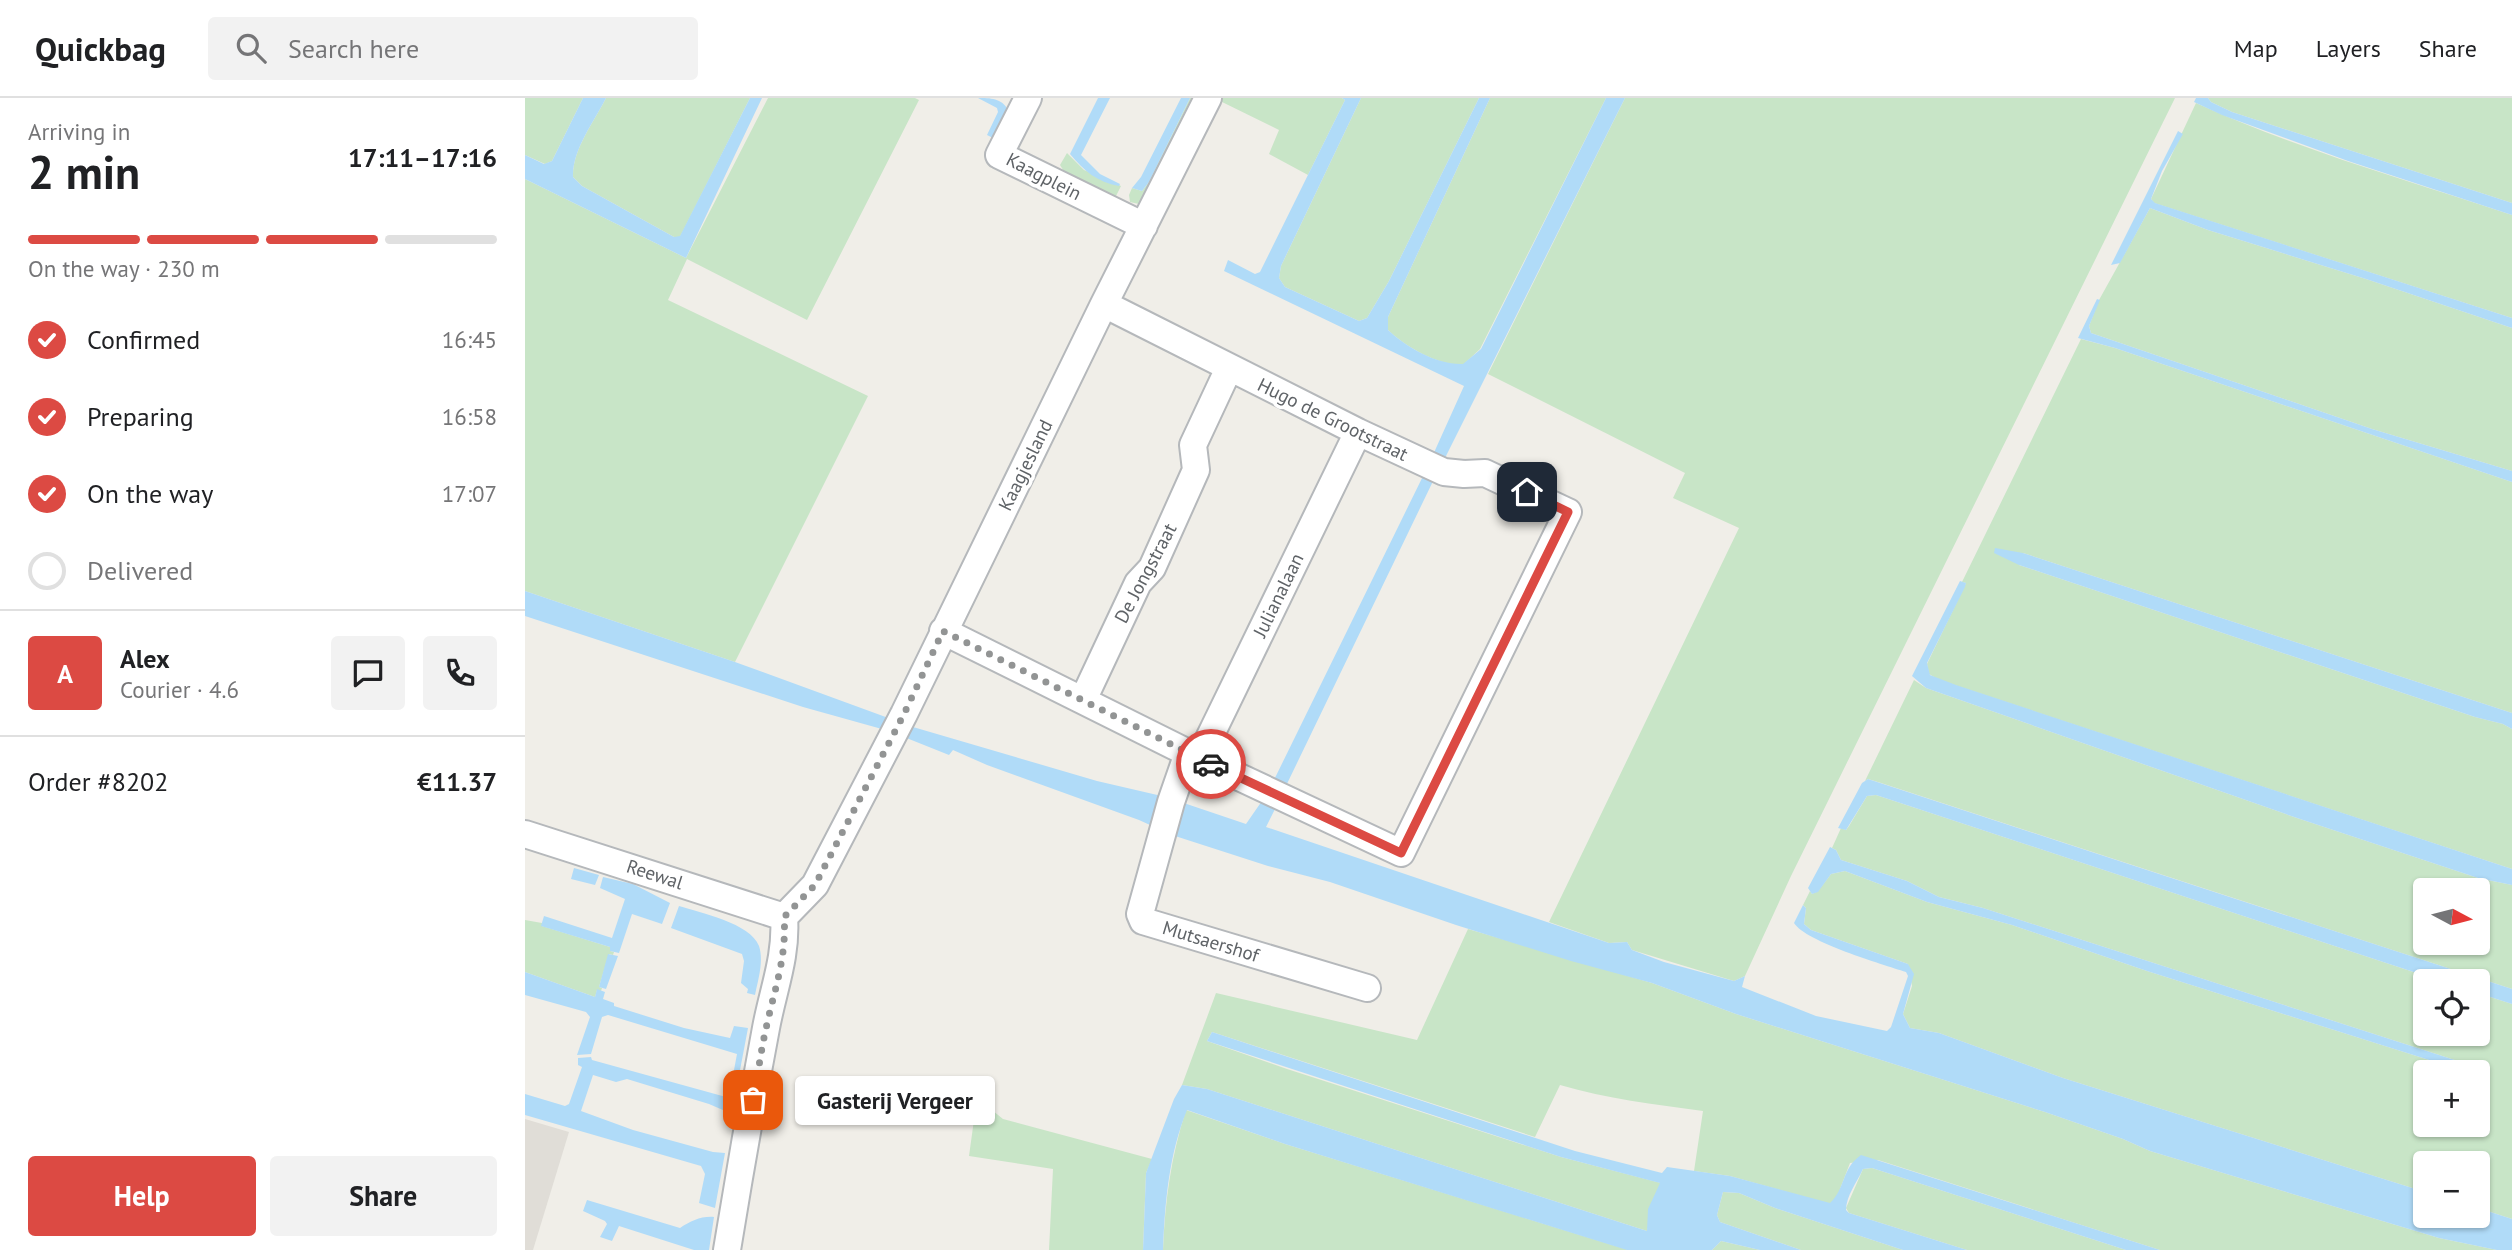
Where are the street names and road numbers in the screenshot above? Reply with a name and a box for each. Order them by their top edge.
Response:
street label: Kaagplein [1002,147,1086,205]
street label: Hugo de Grootstraat [1254,372,1413,466]
street label: Kaagjesland [993,416,1057,514]
street label: De Jongstraat [1109,518,1182,627]
street label: Julianalaan [1247,549,1309,642]
street label: Reewal [624,854,687,895]
street label: Mutsaershof [1160,915,1263,967]

